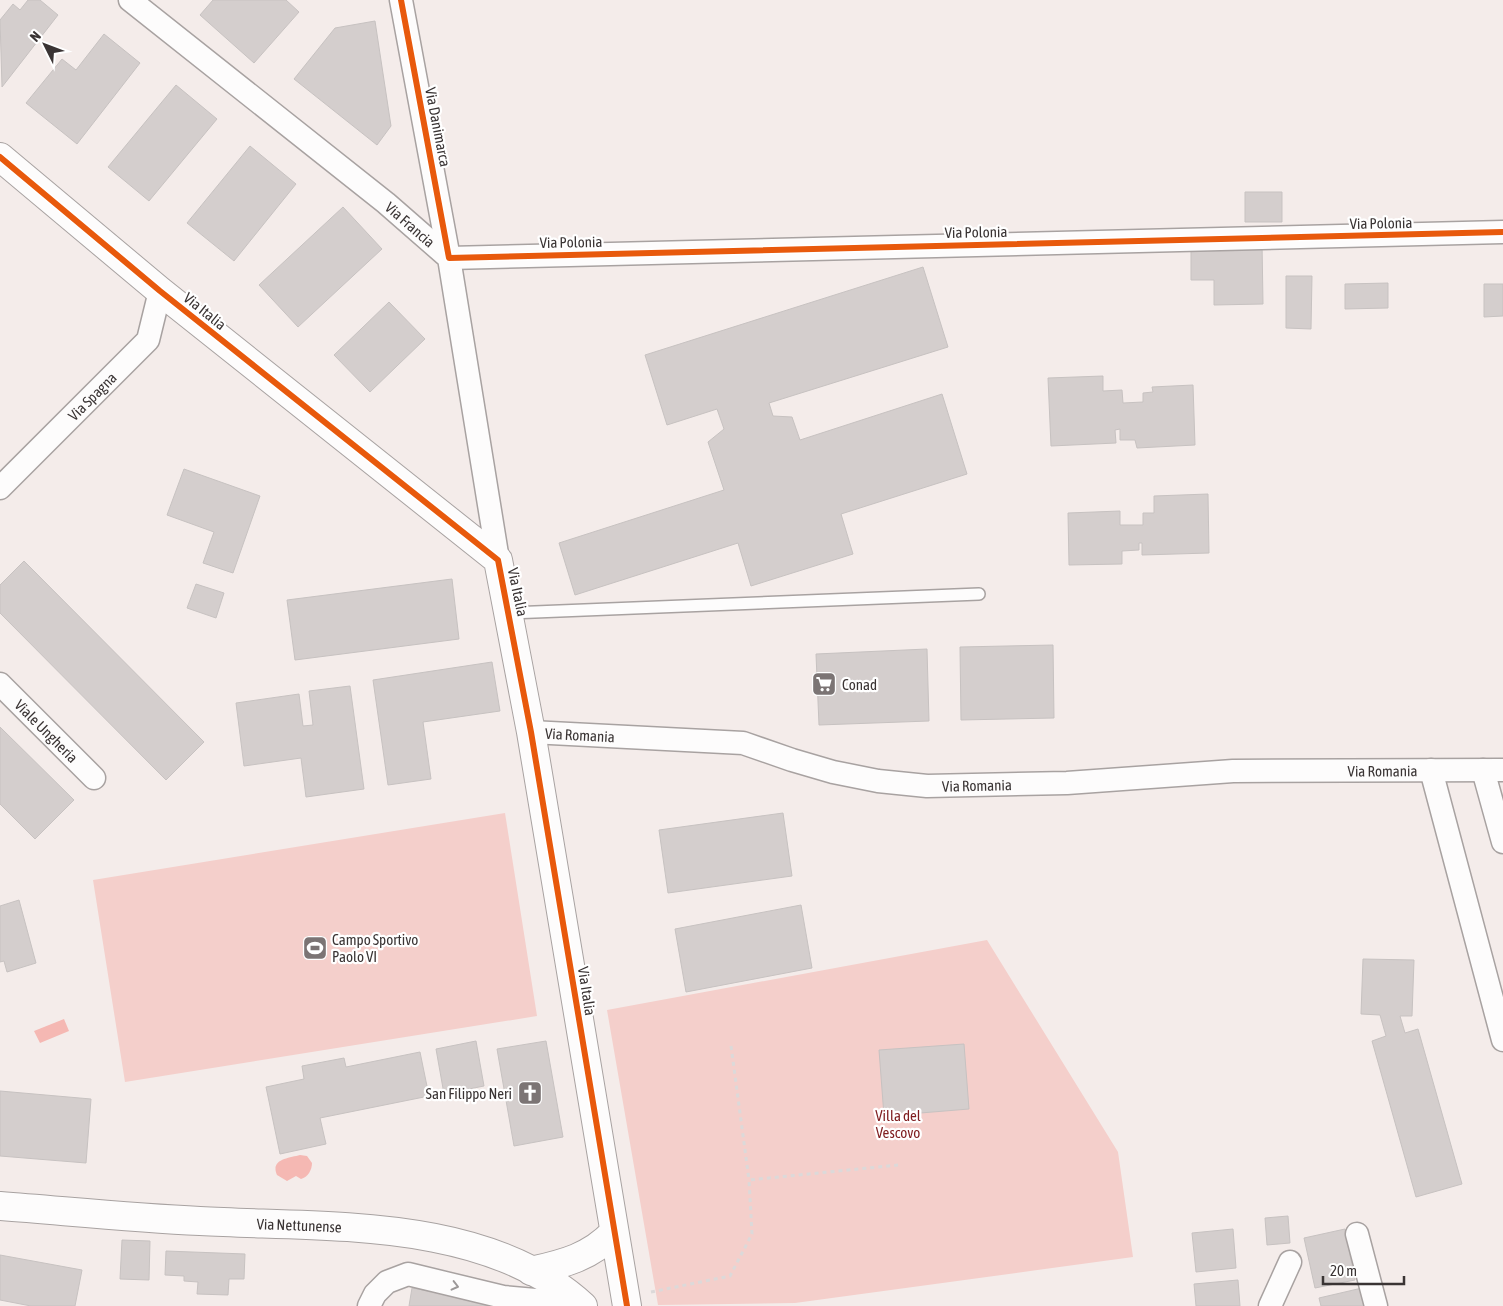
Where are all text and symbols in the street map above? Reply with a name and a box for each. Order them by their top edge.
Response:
north arrow [20,20,70,70]
text: N [27,28,44,45]
street label: Via Danimarca [422,86,454,168]
street label: Via Francia [382,198,439,250]
street label: Via Polonia [1350,214,1412,232]
street label: Via Polonia [945,223,1007,241]
street label: Via Polonia [540,233,602,251]
street label: Via Italia [180,289,230,333]
street label: Via Spagna [64,368,120,424]
street label: Via Italia [505,566,531,618]
supermarket icon: Conad [811,671,837,697]
place label: Conad [842,676,877,693]
street label: Viale Ungheria [12,696,82,766]
street label: Via Romania [545,724,615,745]
street label: Via Romania [1348,762,1418,779]
street label: Via Romania [942,776,1012,794]
place label: Campo Sportivo Paolo VI [332,931,418,965]
sports icon: Campo Sportivo Paolo VI [302,935,328,961]
street label: Via Italia [575,965,599,1017]
church icon: San Filippo Neri [517,1080,543,1106]
place label: San Filippo Neri [426,1085,512,1102]
park label: Villa del Vescovo [875,1107,921,1141]
street label: Via Nettunense [256,1215,342,1235]
scale bar [1323,1254,1404,1286]
text: 20 m [1330,1262,1357,1279]
one-way arrow [450,1280,459,1291]

